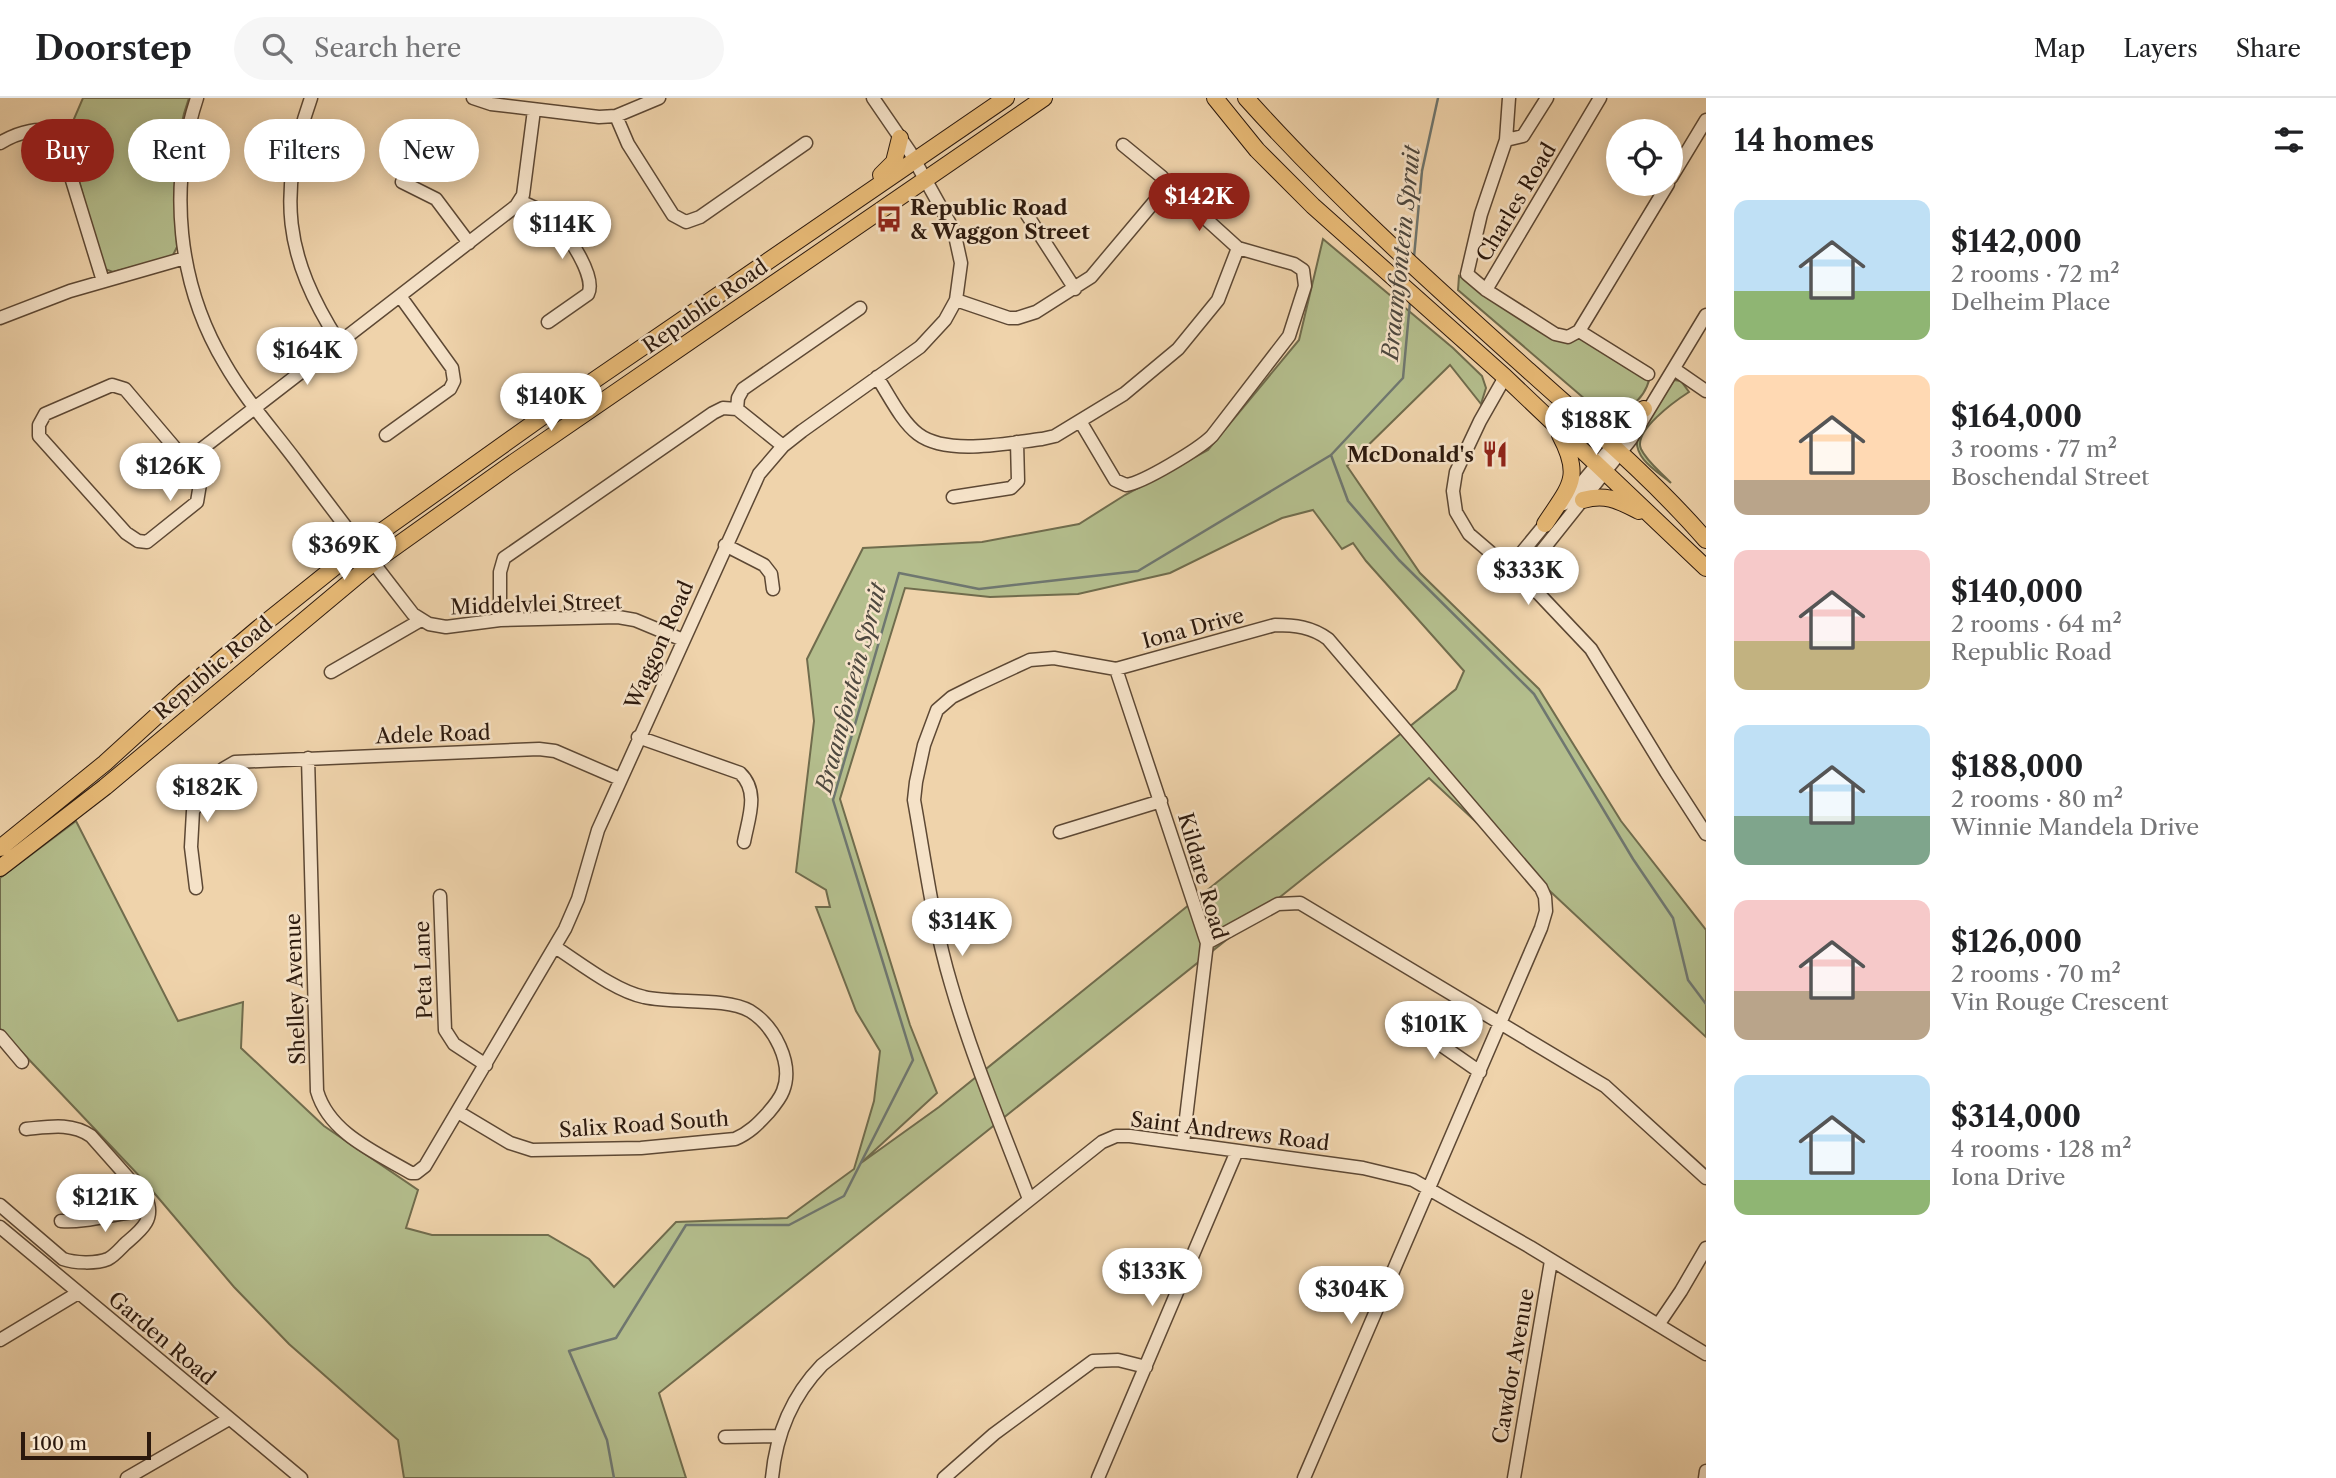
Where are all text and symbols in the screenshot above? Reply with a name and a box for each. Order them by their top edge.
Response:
search box [234,17,724,80]
text: Doorstep [35,28,192,69]
icon: search [258,29,296,67]
text: Search here [314,32,461,64]
text: Map [2034,34,2085,63]
text: Layers [2123,34,2198,63]
text: Share [2236,34,2301,63]
chip: Buy [21,119,114,182]
chip: Rent [128,119,230,182]
chip: Filters [244,119,365,182]
chip: New [379,119,479,182]
map controls [1606,119,1683,196]
button: locate [1606,119,1683,196]
icon: filters [2270,121,2308,159]
text: 14 homes [1734,122,1874,159]
street label: Charles Road [1471,138,1561,266]
water label: Braamfontein Spruit [1376,143,1426,364]
pin: $142K [1150,174,1248,233]
text: $142K [1165,182,1233,210]
place label: Republic Road & Waggon Street [910,195,1090,244]
pin: $114K [513,202,611,261]
bus stop icon: Republic Road & Waggon Street [874,204,904,234]
text: $114K [529,210,595,238]
text: $142,000 [1951,223,2082,260]
icon: home [1790,228,1874,312]
street label: Republic Road [638,254,772,358]
text: 2 rooms · 72 m² [1951,260,2120,288]
text: Delheim Place [1951,288,2110,316]
pin: $164K [258,328,356,387]
text: $164K [273,336,341,364]
pin: $140K [502,374,600,433]
text: $140K [516,382,586,410]
pin: $188K [1547,398,1645,457]
text: $164,000 [1951,398,2082,435]
icon: home [1790,403,1874,487]
text: $188K [1561,406,1631,434]
text: 3 rooms · 77 m² [1951,435,2117,463]
restaurant icon: McDonald's [1480,439,1510,469]
place label: McDonald's [1347,442,1474,467]
pin: $126K [121,444,219,503]
text: $126K [136,452,204,480]
text: Boschendal Street [1951,463,2149,491]
pin: $369K [295,522,393,582]
text: $369K [308,531,380,559]
pin: $333K [1479,547,1577,607]
text: $333K [1493,556,1563,584]
text: $140,000 [1951,573,2083,610]
street label: Waggon Road [619,577,699,714]
icon: home [1790,578,1874,662]
water label: Braamfontein Spruit [809,579,893,798]
street label: Middelvlei Street [450,588,623,619]
street label: Iona Drive [1139,602,1247,654]
text: 2 rooms · 64 m² [1951,610,2122,638]
street label: Republic Road [149,611,277,725]
text: Republic Road [1951,638,2112,666]
street label: Adele Road [374,719,491,749]
text: $188,000 [1951,748,2083,785]
icon: home [1790,753,1874,837]
pin: $182K [158,764,256,824]
text: $182K [172,773,242,801]
text: 2 rooms · 80 m² [1951,785,2123,813]
street label: Kildare Road [1173,810,1233,942]
text: Winnie Mandela Drive [1951,813,2199,841]
pin: $314K [913,898,1011,958]
text: $314K [928,907,996,935]
street label: Shelley Avenue [280,913,310,1065]
street label: Peta Lane [409,920,437,1020]
text: $126,000 [1951,923,2082,960]
icon: home [1790,928,1874,1012]
text: 2 rooms · 70 m² [1951,960,2121,988]
text: Vin Rouge Crescent [1951,988,2169,1016]
pin: $101K [1385,1002,1483,1061]
text: $101K [1401,1010,1467,1038]
text: $314,000 [1951,1098,2081,1135]
icon: home [1790,1103,1874,1187]
street label: Salix Road South [558,1106,730,1142]
street label: Saint Andrews Road [1129,1106,1331,1156]
text: 4 rooms · 128 m² [1951,1135,2132,1163]
text: Iona Drive [1951,1163,2065,1191]
pin: $121K [56,1174,154,1234]
text: $121K [72,1183,138,1211]
pin: $133K [1103,1248,1201,1308]
text: $133K [1118,1257,1186,1285]
pin: $304K [1302,1266,1400,1326]
text: $304K [1315,1275,1387,1303]
street label: Garden Road [103,1286,221,1390]
street label: Cawdor Avenue [1487,1287,1539,1445]
scale bar [21,1429,150,1461]
text: 100 m [32,1432,87,1455]

